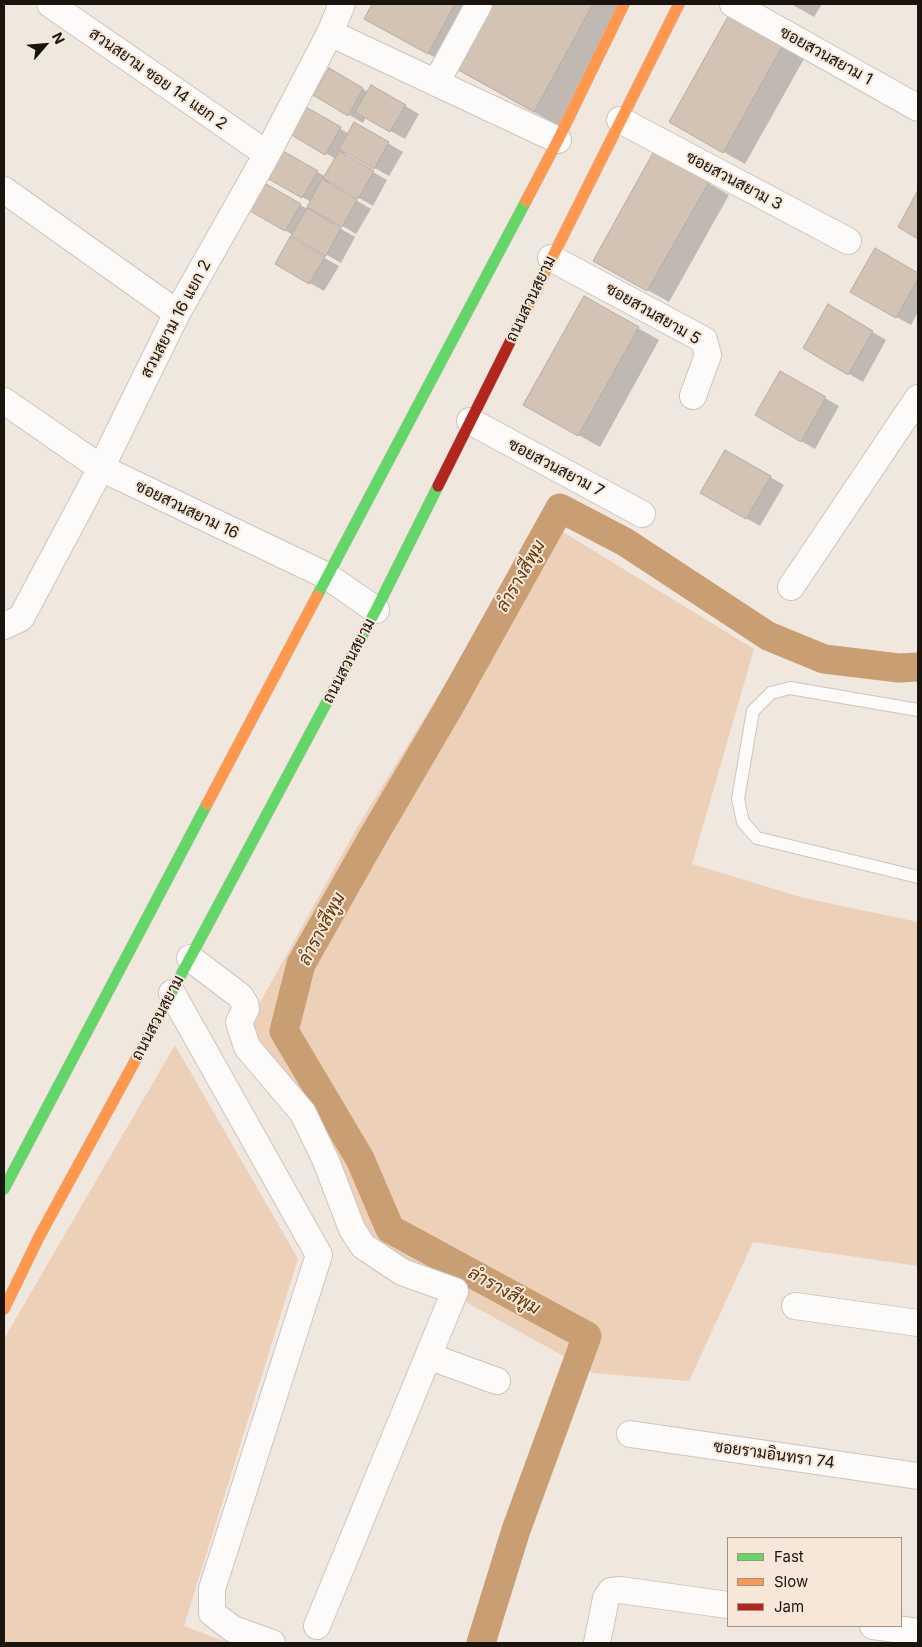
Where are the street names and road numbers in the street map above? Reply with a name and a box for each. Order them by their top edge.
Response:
street label: ซอยสวนสยาม 1 [776,23,876,89]
street label: สวนสยาม ซอย 14 แยก 2 [85,24,231,134]
street label: ซอยสวนสยาม 3 [682,148,786,214]
street label: ถนนสวนสยาม [502,253,560,345]
street label: สวนสยาม 16 แยก 2 [137,257,215,381]
street label: ซอยสวนสยาม 5 [602,279,704,349]
street label: ซอยสวนสยาม 7 [505,435,607,501]
street label: ซอยสวนสยาม 16 [132,477,242,543]
street label: ถนนสวนสยาม [319,615,379,707]
street label: ถนนสวนสยาม [128,972,188,1064]
street label: ซอยรามอินทรา 74 [712,1437,836,1473]

